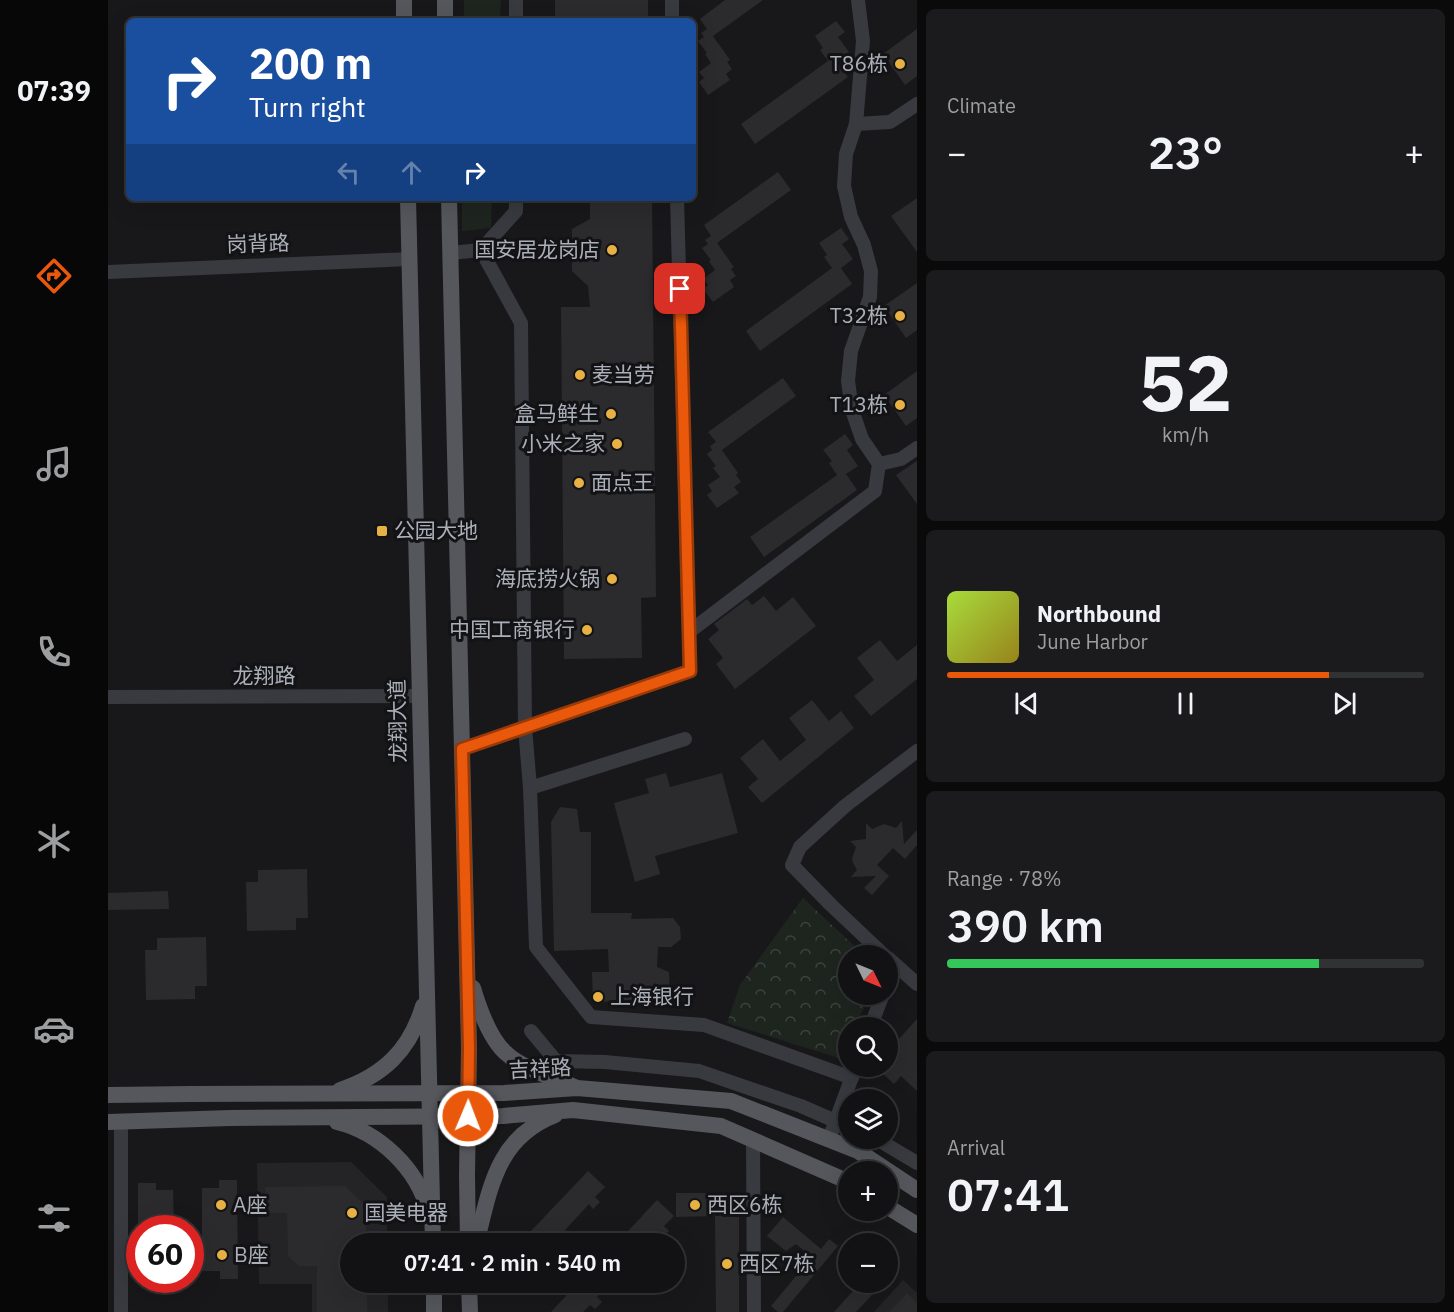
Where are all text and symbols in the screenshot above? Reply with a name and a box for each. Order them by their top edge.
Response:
text: 200 m [249,36,372,91]
icon: right [150,42,228,120]
place label: T86栋 [830,49,888,77]
marker: T86栋 [893,57,907,71]
text: 07:39 [17,73,91,108]
text: Turn right [249,89,366,124]
text: Climate [947,92,1016,119]
text: 23° [1148,123,1223,181]
text: − [947,131,967,174]
text: + [1404,131,1424,174]
icon: left [332,156,365,189]
icon: ahead [395,156,428,189]
icon: right [458,156,491,189]
street label: 岗背路 [226,228,290,258]
place label: 国安居龙岗店 [474,235,600,263]
marker: 国安居龙岗店 [605,243,619,257]
icon: directions [33,255,75,297]
pin [654,263,705,314]
icon: arrive [663,272,696,305]
place label: T32栋 [830,301,888,329]
marker: T32栋 [893,309,907,323]
text: 52 [1139,331,1232,432]
place label: 麦当劳 [592,360,655,388]
marker: 麦当劳 [573,368,587,382]
place label: T13栋 [830,390,888,418]
marker: T13栋 [893,398,907,412]
place label: 盒马鲜生 [515,399,599,427]
marker: 盒马鲜生 [604,407,618,421]
text: km/h [1162,421,1209,448]
place label: 小米之家 [521,429,605,457]
marker: 小米之家 [610,437,624,451]
icon: music [33,443,75,485]
place label: 面点王 [591,468,654,496]
marker: 面点王 [572,476,586,490]
place label: 公园大地 [394,516,478,544]
marker: 公园大地 [375,524,389,538]
place label: 海底捞火锅 [495,564,600,592]
marker: 海底捞火锅 [605,572,619,586]
text: Northbound [1037,599,1161,628]
place label: 中国工商银行 [449,615,575,643]
marker: 中国工商银行 [580,623,594,637]
text: June Harbor [1037,628,1148,655]
icon: phone [33,631,75,673]
street label: 龙翔路 [233,661,296,689]
street label: 龙翔大道 [382,679,412,763]
icon: previous [1010,687,1043,720]
icon: pause [1169,687,1202,720]
icon: next [1328,687,1361,720]
icon: climate [33,820,75,862]
text: Range · 78% [947,865,1062,892]
text: 390 km [947,896,1104,954]
north arrow [838,945,898,1005]
map controls [838,945,898,1293]
place label: 上海银行 [610,982,694,1010]
marker: 上海银行 [591,990,605,1004]
icon: car [33,1008,75,1050]
button: search [838,1017,898,1077]
street label: 吉祥路 [508,1052,572,1084]
position arrow [436,1084,500,1148]
button: layers [838,1089,898,1149]
text: Arrival [947,1134,1005,1161]
button: + [838,1161,898,1221]
text: 07:41 [947,1165,1069,1223]
place label: A座 [233,1190,267,1218]
place label: 西区6栋 [707,1190,783,1218]
icon: filters [33,1197,75,1239]
marker: A座 [214,1198,228,1212]
place label: 国美电器 [364,1198,448,1226]
marker: 西区6栋 [688,1198,702,1212]
marker: 国美电器 [345,1206,359,1220]
speed limit sign: 60 [126,1215,204,1293]
button: − [838,1233,898,1293]
place label: B座 [234,1240,269,1268]
marker: B座 [215,1248,229,1262]
text: 07:41 · 2 min · 540 m [404,1248,621,1277]
place label: 西区7栋 [739,1249,815,1277]
marker: 西区7栋 [720,1257,734,1271]

